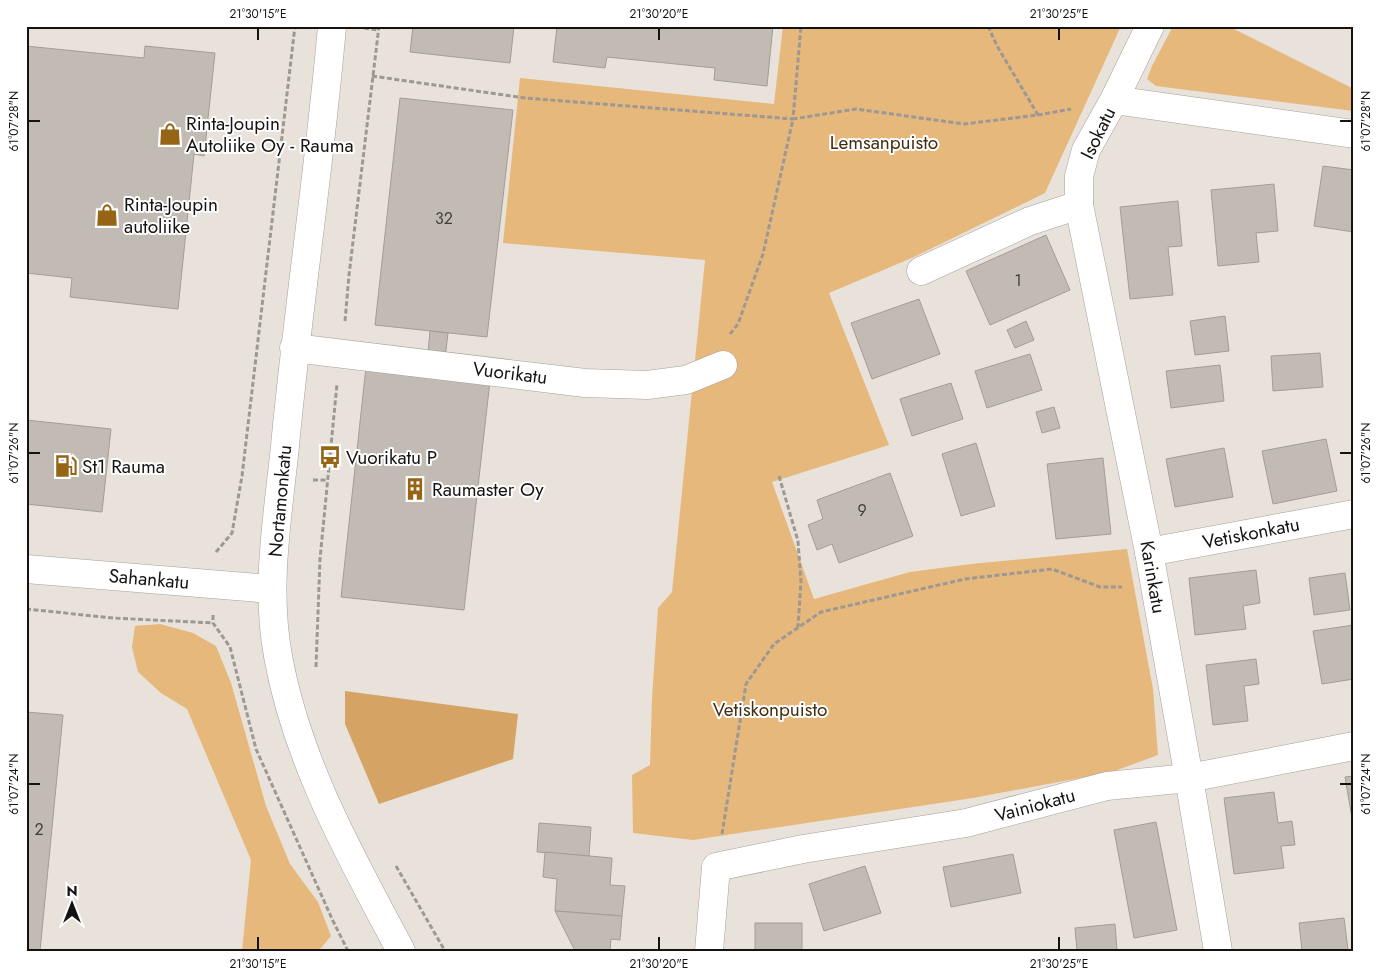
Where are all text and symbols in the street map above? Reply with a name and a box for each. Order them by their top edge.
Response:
text: 21°30'15"E [229,5,287,23]
text: 21°30'20"E [630,5,688,23]
text: 21°30'25"E [1030,5,1088,23]
text: 61°07'28"N [5,91,23,151]
text: 61°07'28"N [1357,91,1375,151]
street label: Isokatu [1074,102,1122,164]
place label: Rinta-Joupin Autoliike Oy - Rauma [186,110,354,159]
shop icon: Rinta-Joupin Autoliike Oy - Rauma [157,121,183,147]
park label: Lemsanpuisto [830,129,938,156]
place label: Rinta-Joupin autoliike [124,191,218,240]
shop icon: Rinta-Joupin autoliike [94,202,120,228]
house number: 32 [435,207,453,230]
house number: 1 [1014,269,1022,292]
street label: Vuorikatu [471,355,549,391]
text: 61°07'26"N [5,422,23,484]
text: 61°07'26"N [1357,422,1375,484]
street label: Nortamonkatu [262,444,298,558]
bus stop icon: Vuorikatu P [317,444,343,470]
place label: Vuorikatu P [346,444,437,471]
fuel station icon: St1 Rauma [53,453,79,479]
place label: St1 Rauma [82,453,165,480]
building icon: Raumaster Oy [402,476,428,502]
place label: Raumaster Oy [432,476,544,503]
house number: 9 [857,499,867,522]
street label: Vetiskonkatu [1200,510,1302,556]
street label: Karinkatu [1133,539,1173,615]
street label: Sahankatu [108,562,190,596]
park label: Vetiskonpuisto [713,696,827,723]
text: 61°07'24"N [5,753,23,815]
text: 61°07'24"N [1357,753,1375,815]
street label: Vainiokatu [992,781,1078,829]
house number: 2 [34,818,44,841]
north arrow [48,880,98,930]
text: N [66,881,78,901]
text: 21°30'15"E [229,955,287,973]
text: 21°30'20"E [630,955,688,973]
text: 21°30'25"E [1030,955,1088,973]

